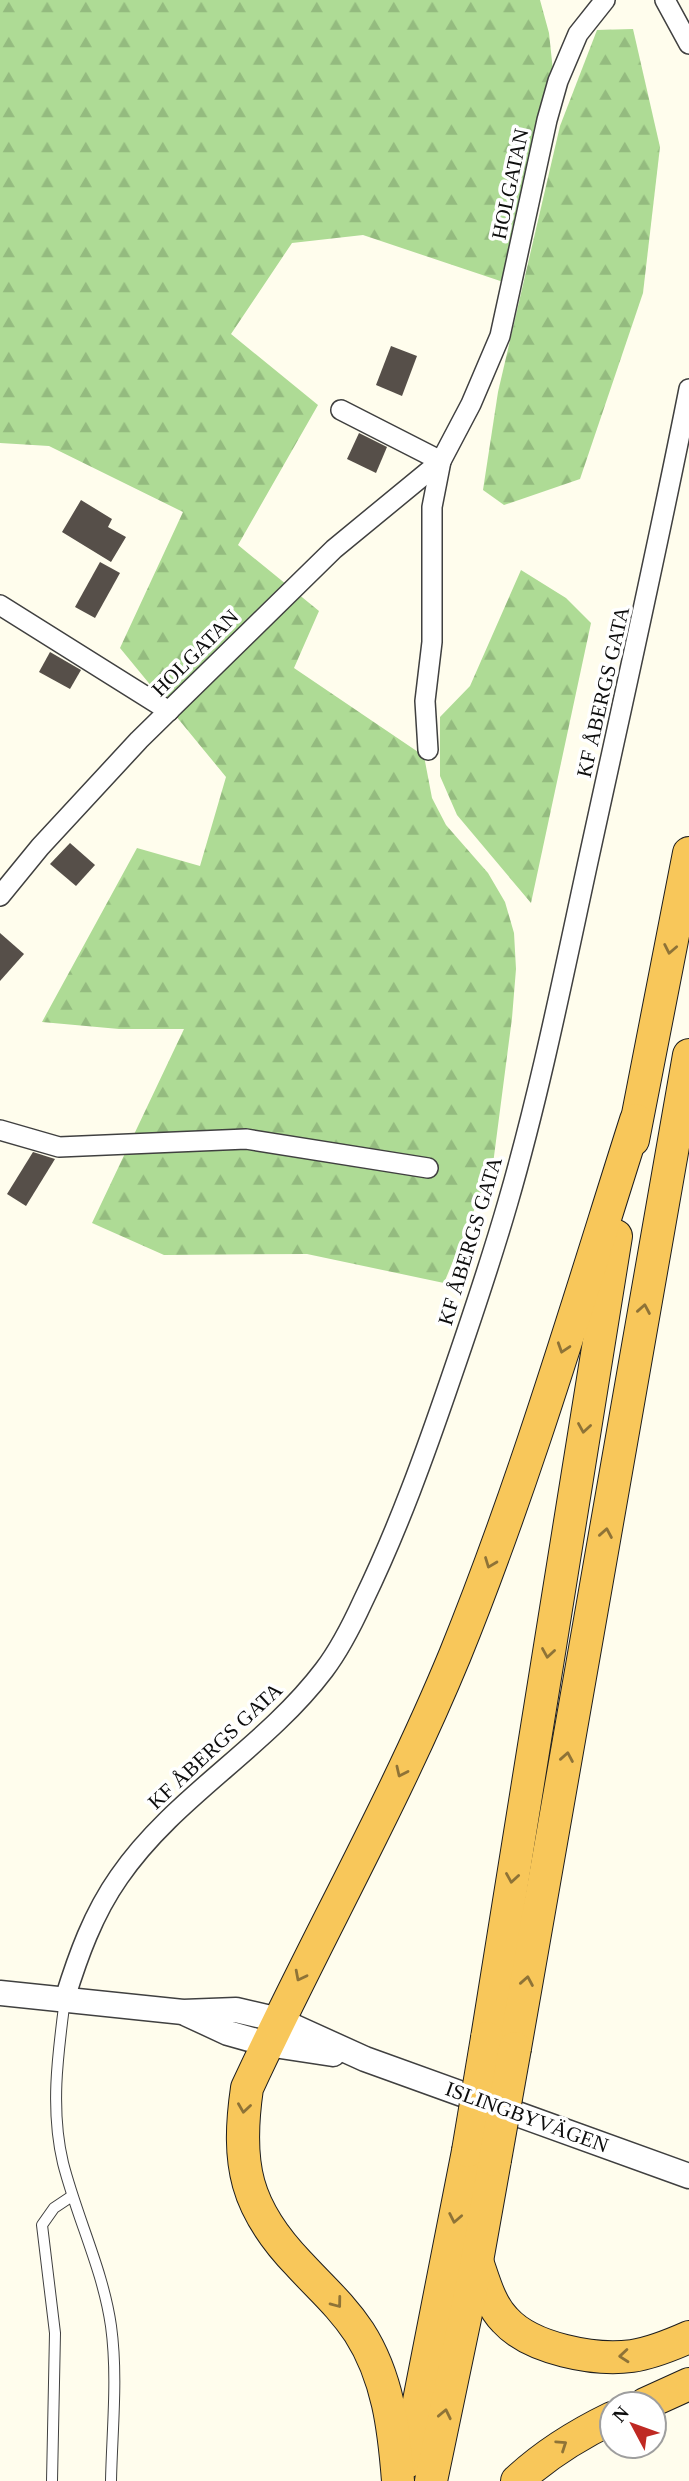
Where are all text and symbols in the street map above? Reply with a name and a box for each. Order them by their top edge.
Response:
street label: HOLGATAN [487,126,533,242]
street label: KF ÅBERGS GATA [572,603,635,780]
street label: HOLGATAN [147,605,243,701]
one-way arrow [663,943,678,955]
street label: KF ÅBERGS GATA [433,1153,507,1328]
one-way arrow [636,1303,651,1315]
one-way arrow [557,1341,571,1354]
one-way arrow [577,1423,592,1434]
one-way arrow [598,1527,613,1539]
one-way arrow [485,1557,499,1569]
one-way arrow [541,1647,556,1659]
street label: KF ÅBERGS GATA [143,1677,288,1814]
one-way arrow [559,1751,574,1763]
one-way arrow [395,1765,409,1777]
one-way arrow [505,1872,520,1884]
one-way arrow [295,1969,309,1982]
one-way arrow [519,1975,534,1987]
street label: ISLINGBYVÄGEN [442,2076,612,2158]
one-way arrow [237,2102,252,2114]
one-way arrow [448,2212,463,2224]
one-way arrow [329,2295,342,2308]
one-way arrow [618,2348,629,2363]
north arrow [598,2390,668,2460]
text: N [608,2402,633,2426]
one-way arrow [437,2408,452,2420]
one-way arrow [554,2441,567,2453]

